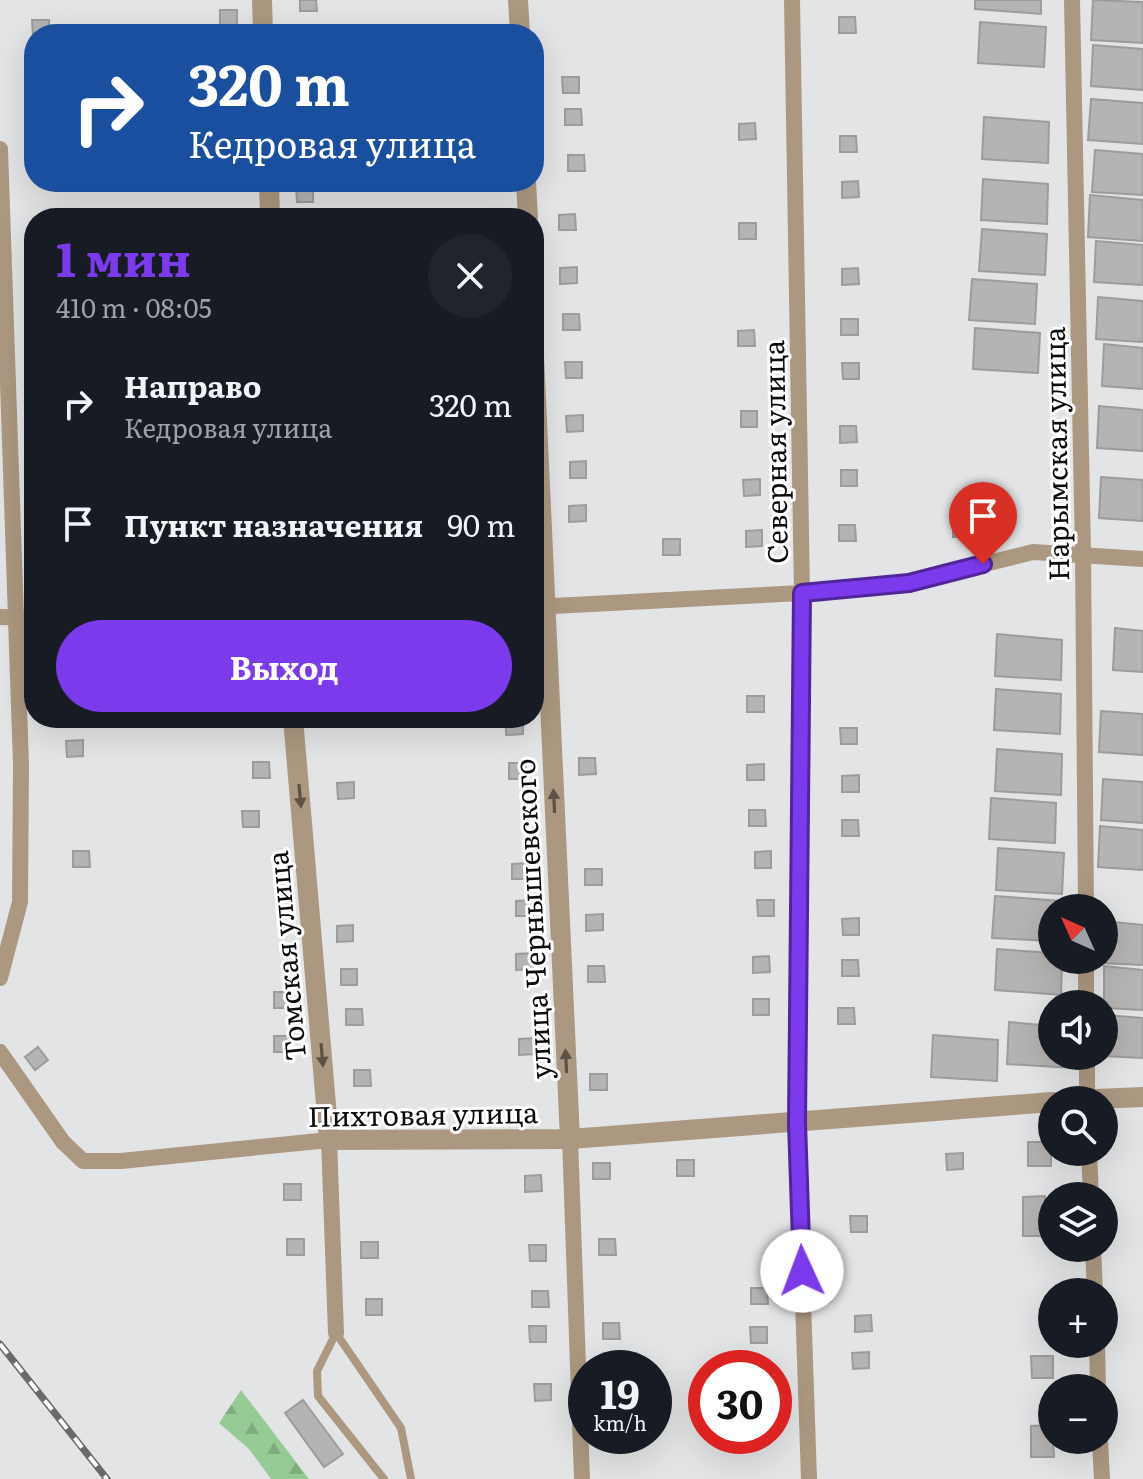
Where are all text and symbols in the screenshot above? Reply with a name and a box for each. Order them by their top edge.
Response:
text: 320 m [188,40,350,123]
icon: right [56,56,160,160]
text: Кедровая улица [188,116,476,169]
text: 1 мин [56,221,191,292]
button: close [428,234,512,318]
text: 410 m · 08:05 [56,287,212,326]
street label: Нарымская улица [1032,326,1078,582]
street label: Северная улица [751,340,797,564]
text: Направо [124,363,262,407]
icon: right [56,382,100,426]
text: 320 m [429,382,512,426]
text: Кедровая улица [124,407,332,446]
pin [949,482,1017,564]
icon: arrive [961,494,1005,538]
icon: arrive [56,502,100,546]
text: Пункт назначения [124,502,423,546]
text: 90 m [447,502,515,546]
button: Выход [56,620,512,712]
street label: улица Чернышевского [502,758,560,1080]
one-way arrow [294,784,307,809]
one-way arrow [547,788,560,813]
street label: Томская улица [255,849,315,1063]
north arrow [1038,894,1118,974]
map controls [1038,894,1118,1454]
button: sound [1038,990,1118,1070]
one-way arrow [315,1043,328,1068]
one-way arrow [559,1048,572,1073]
button: search [1038,1086,1118,1166]
street label: Пихтовая улица [307,1090,539,1136]
button: layers [1038,1182,1118,1262]
position arrow [760,1229,844,1313]
button: + [1038,1278,1118,1358]
speed limit sign: 30 [688,1350,792,1454]
text: 19 [600,1362,640,1421]
button: − [1038,1374,1118,1454]
text: km/h [593,1407,647,1437]

